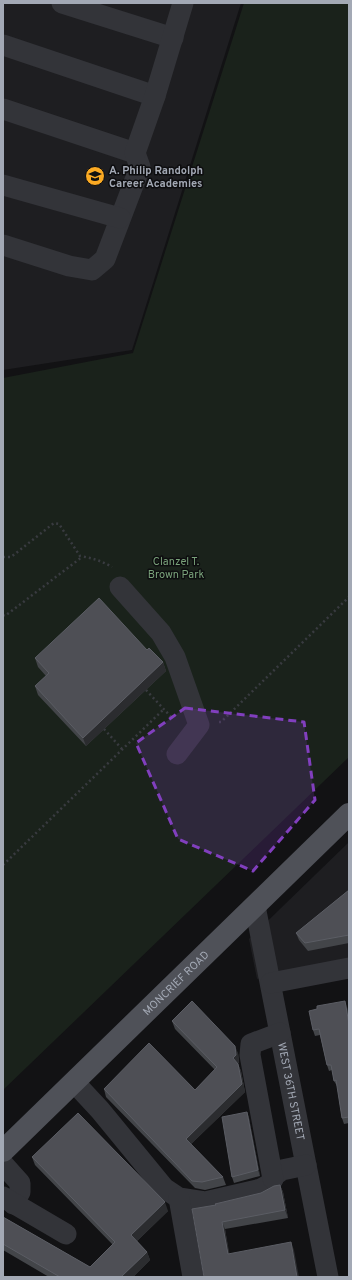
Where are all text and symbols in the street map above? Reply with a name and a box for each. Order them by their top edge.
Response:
place label: A. Philip Randolph Career Academies [109,164,203,191]
school or university icon: A. Philip Randolph Career Academies [84,165,106,187]
park label: Clanzel T. Brown Park [148,555,204,582]
street label: MONCRIEF ROAD [140,948,212,1019]
street label: WEST 36TH STREET [274,1041,307,1142]

